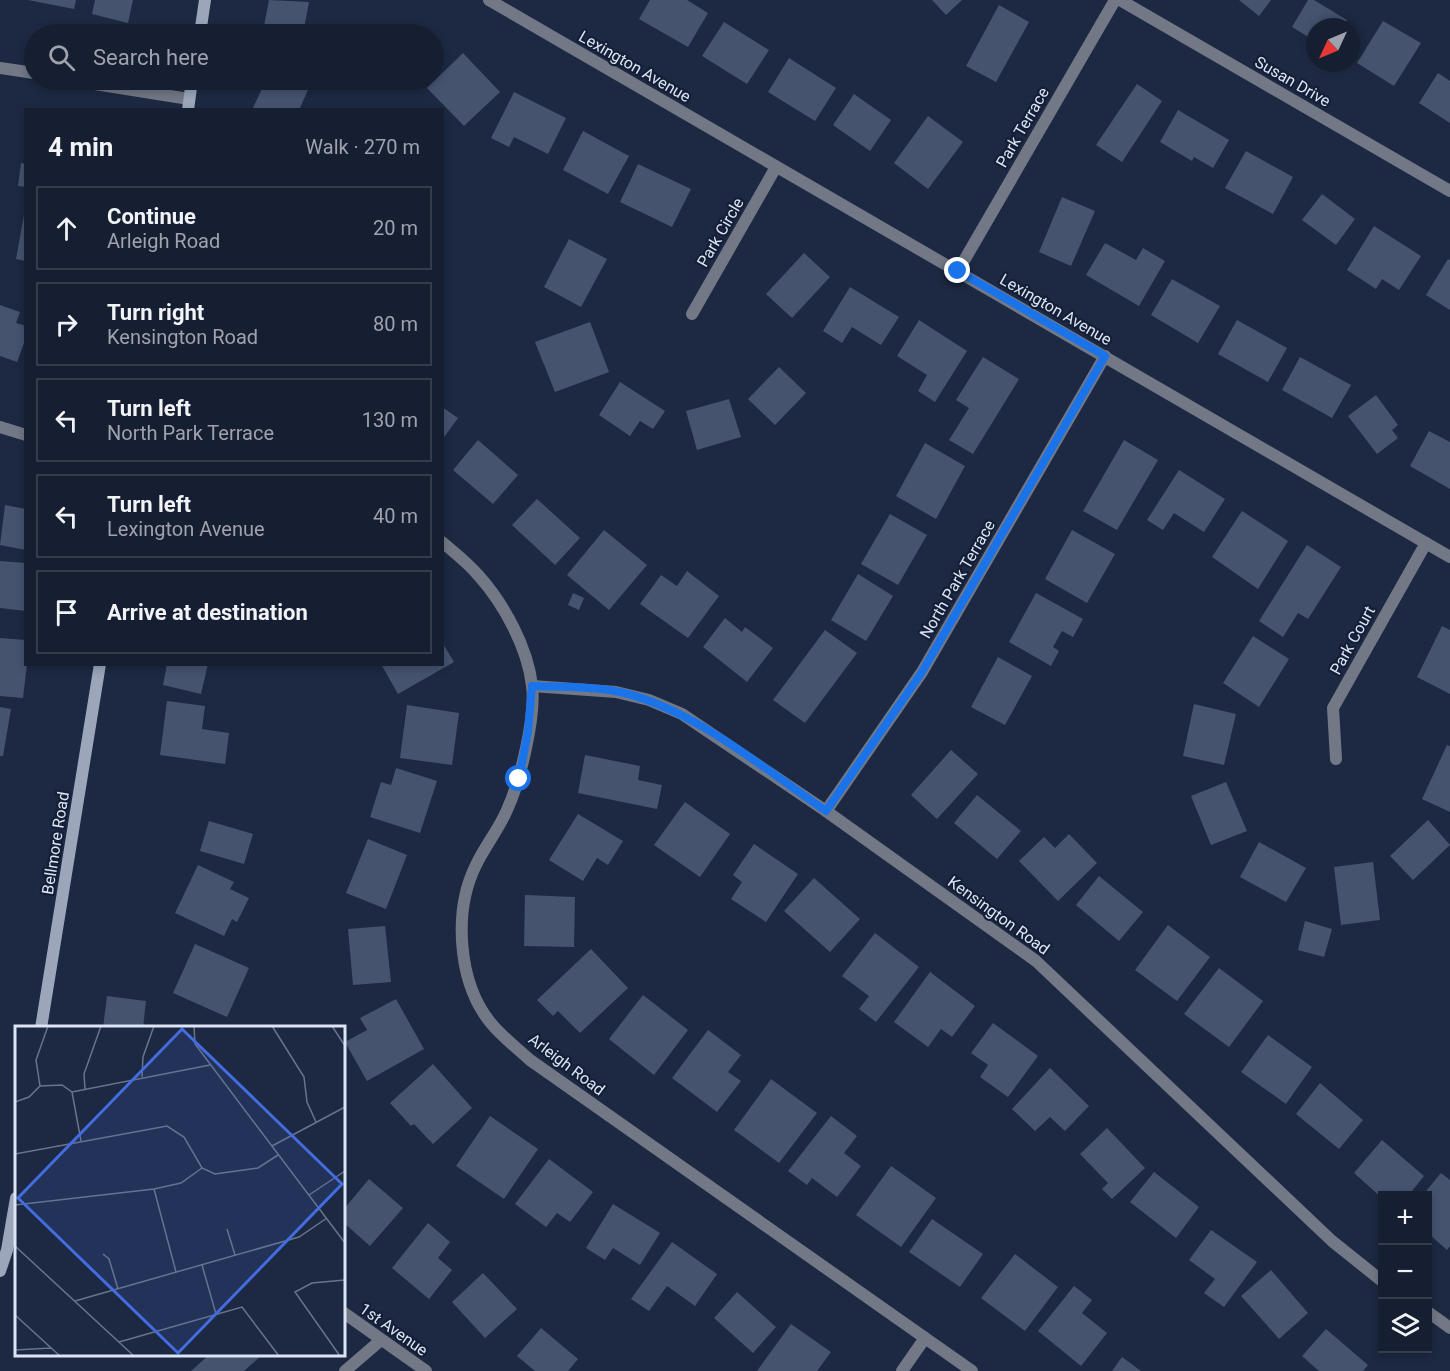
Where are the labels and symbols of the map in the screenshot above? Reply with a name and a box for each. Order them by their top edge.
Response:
north arrow [1306,18,1360,72]
street label: Lexington Avenue [575,27,694,106]
street label: Susan Drive [1252,52,1334,111]
street label: Park Terrace [992,84,1053,171]
street label: Park Circle [693,194,748,270]
route end [944,257,970,283]
street label: Lexington Avenue [996,270,1115,349]
street label: North Park Terrace [916,517,999,642]
street label: Park Court [1326,603,1379,678]
route start [505,765,531,791]
street label: Bellmore Road [38,790,73,896]
street label: Kensington Road [944,872,1053,959]
inset map [15,1026,345,1356]
street label: Arleigh Road [525,1030,609,1099]
street label: 1st Avenue [356,1299,431,1360]

